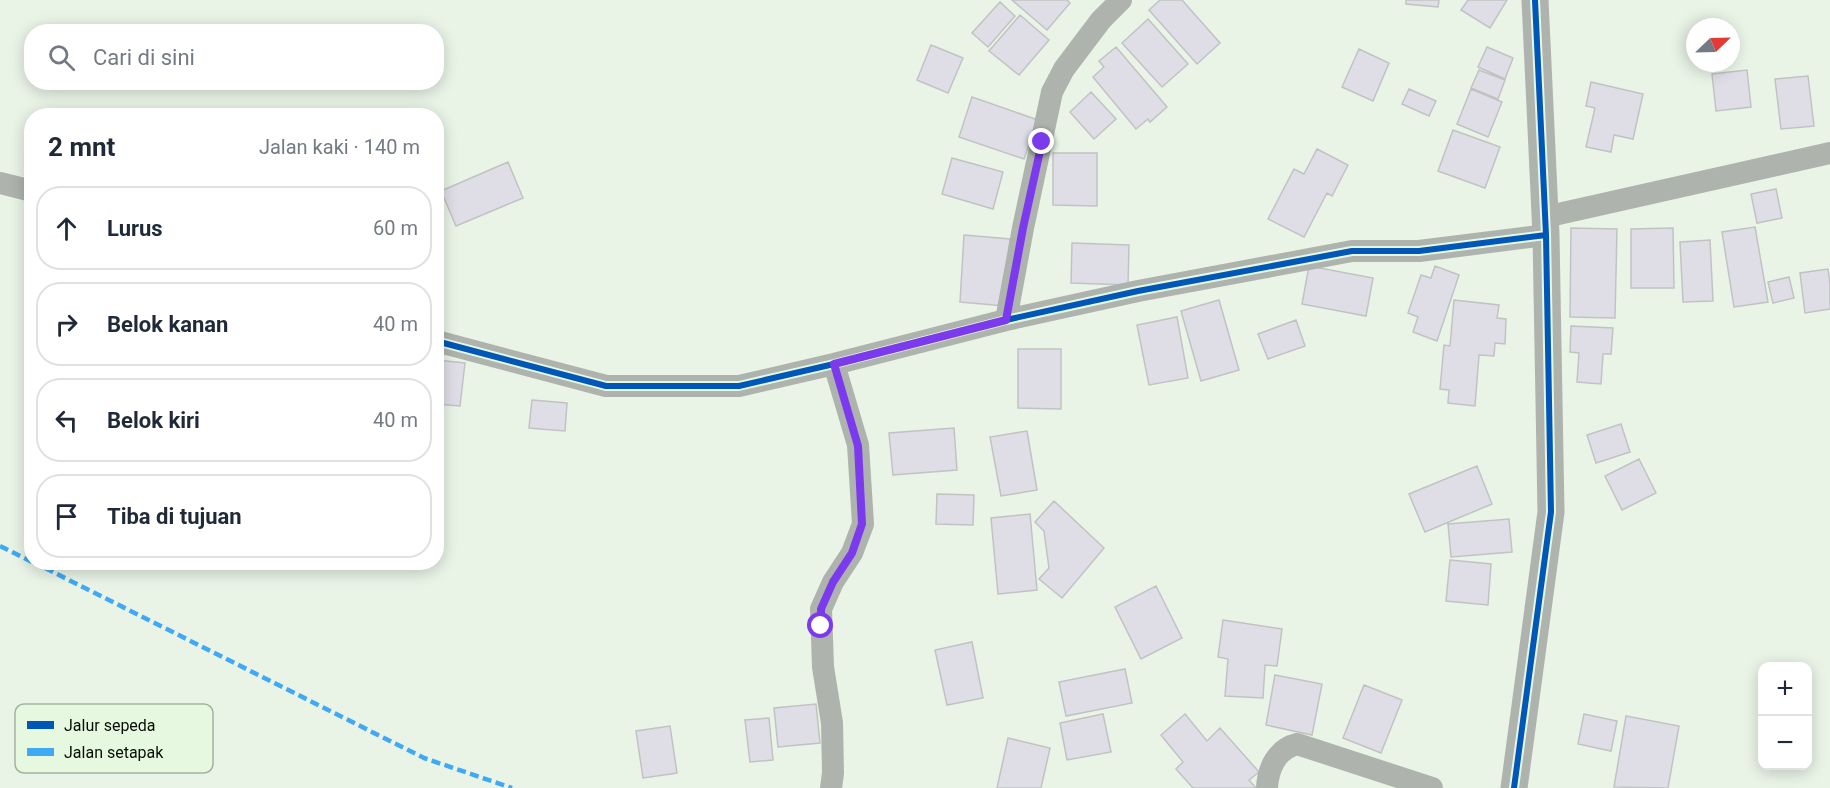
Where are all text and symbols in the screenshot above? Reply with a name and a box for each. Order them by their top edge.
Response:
north arrow [1686,18,1740,72]
search box [24,24,444,90]
icon: search [45,41,78,74]
text: Cari di sini [93,45,195,70]
route end [1028,128,1054,154]
text: 2 mnt [48,132,115,162]
text: Jalan kaki · 140 m [259,135,420,159]
icon: ahead [50,212,83,245]
text: Lurus [107,216,163,241]
text: 60 m [373,216,418,240]
icon: right [50,308,83,341]
text: Belok kanan [107,312,228,337]
text: 40 m [373,312,418,336]
icon: left [50,404,83,437]
text: Belok kiri [107,408,200,433]
text: 40 m [373,408,418,432]
icon: arrive [50,500,83,533]
text: Tiba di tujuan [107,504,242,529]
route start [807,612,833,638]
map controls [1758,662,1812,770]
button: + [1758,662,1812,716]
legend [15,704,213,773]
text: Jalur sepeda [64,716,156,735]
button: − [1758,716,1812,770]
text: Jalan setapak [64,743,164,762]

